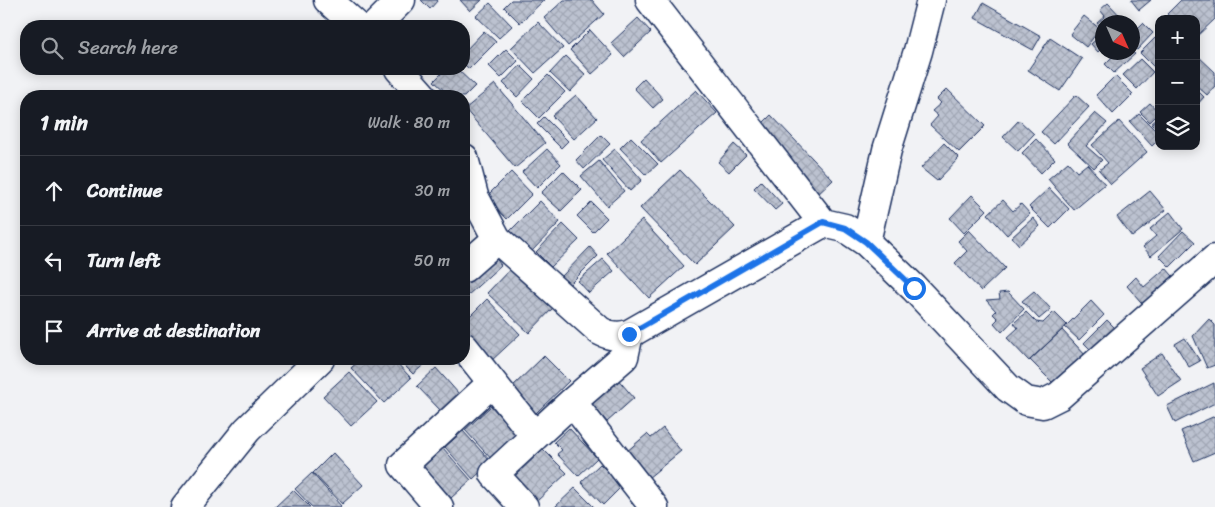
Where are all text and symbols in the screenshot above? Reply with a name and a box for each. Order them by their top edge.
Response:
north arrow [1095,15,1140,60]
map controls [1155,15,1200,150]
button: + [1155,15,1200,60]
search box [20,20,470,75]
text: Search here [78,31,178,64]
icon: search [38,34,66,62]
button: − [1155,60,1200,105]
text: 1 min [40,104,88,142]
button: layers [1155,105,1200,150]
text: Walk · 80 m [368,108,450,137]
text: Continue [87,174,163,207]
text: 30 m [415,176,450,205]
icon: ahead [40,177,68,205]
text: Turn left [87,244,160,277]
text: 50 m [414,246,450,275]
icon: left [40,247,68,275]
route start [903,277,926,300]
text: Arrive at destination [87,314,260,347]
icon: arrive [40,317,68,345]
route end [618,323,641,346]

